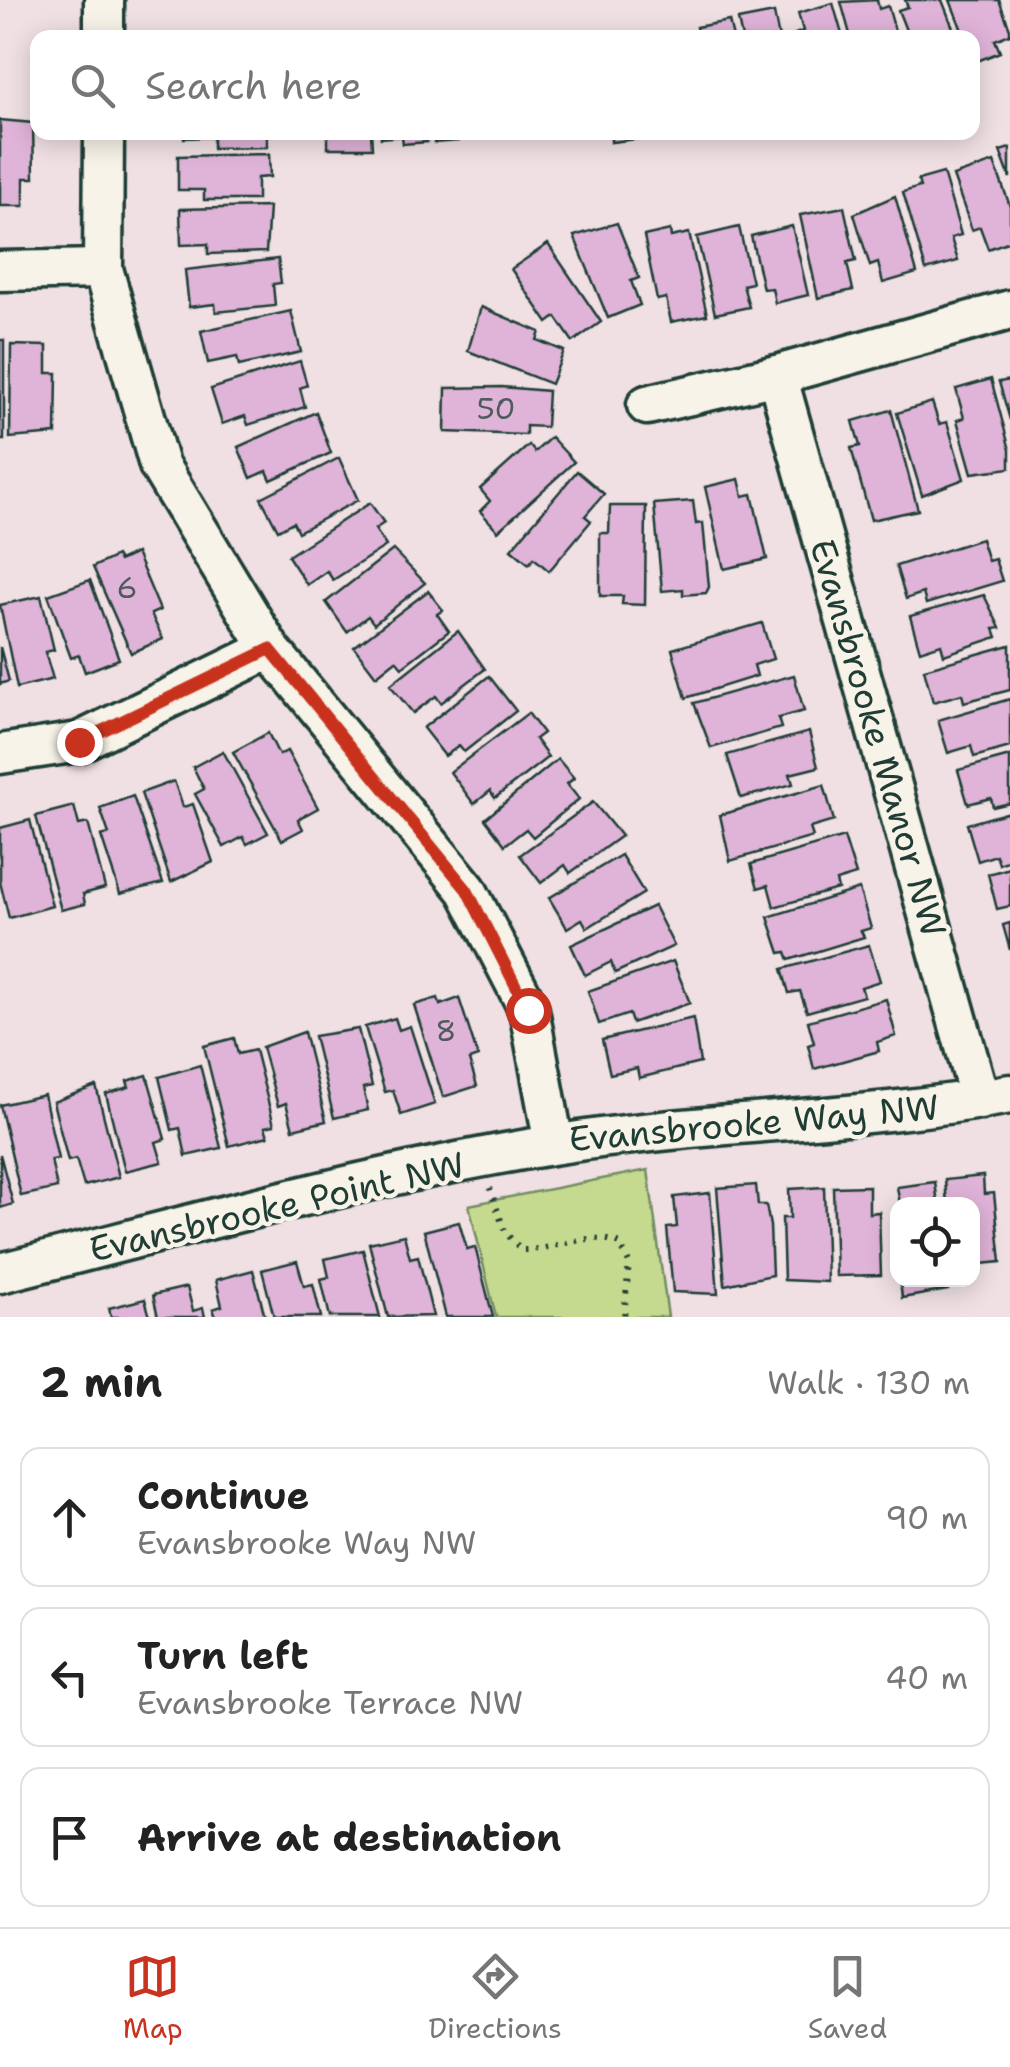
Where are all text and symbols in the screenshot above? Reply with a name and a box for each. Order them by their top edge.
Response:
search box [30,30,980,140]
icon: search [65,58,120,113]
text: Search here [145,60,362,111]
house number: 50 [476,388,516,429]
street label: Evansbrooke Manor NW [799,533,958,942]
house number: 6 [117,567,138,608]
route end [57,720,103,766]
route start [506,988,552,1034]
house number: 8 [436,1010,457,1051]
street label: Evansbrooke Way NW [567,1083,941,1162]
street label: Evansbrooke Point NW [85,1140,469,1273]
map controls [890,1197,980,1287]
button: locate [890,1197,980,1287]
text: 2 min [40,1354,162,1410]
text: Walk · 130 m [767,1361,970,1404]
text: Continue [137,1470,309,1521]
icon: ahead [42,1490,97,1545]
text: 90 m [885,1496,968,1539]
text: Evansbrooke Way NW [137,1521,477,1564]
text: Turn left [137,1630,309,1681]
icon: left [42,1650,97,1705]
text: 40 m [885,1656,968,1699]
text: Evansbrooke Terrace NW [137,1681,523,1724]
icon: arrive [42,1810,97,1865]
text: Arrive at destination [137,1812,561,1863]
tab: Map [123,1949,183,2047]
tab: Directions [428,1949,562,2047]
tab: Saved [808,1949,887,2047]

